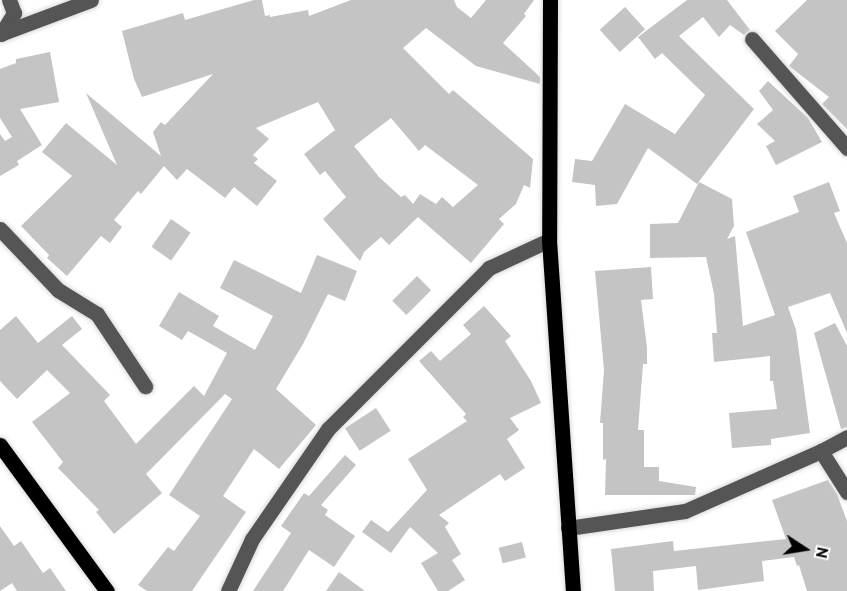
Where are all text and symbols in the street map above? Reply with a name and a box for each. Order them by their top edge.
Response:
north arrow [775,519,835,579]
text: N [812,546,833,560]

